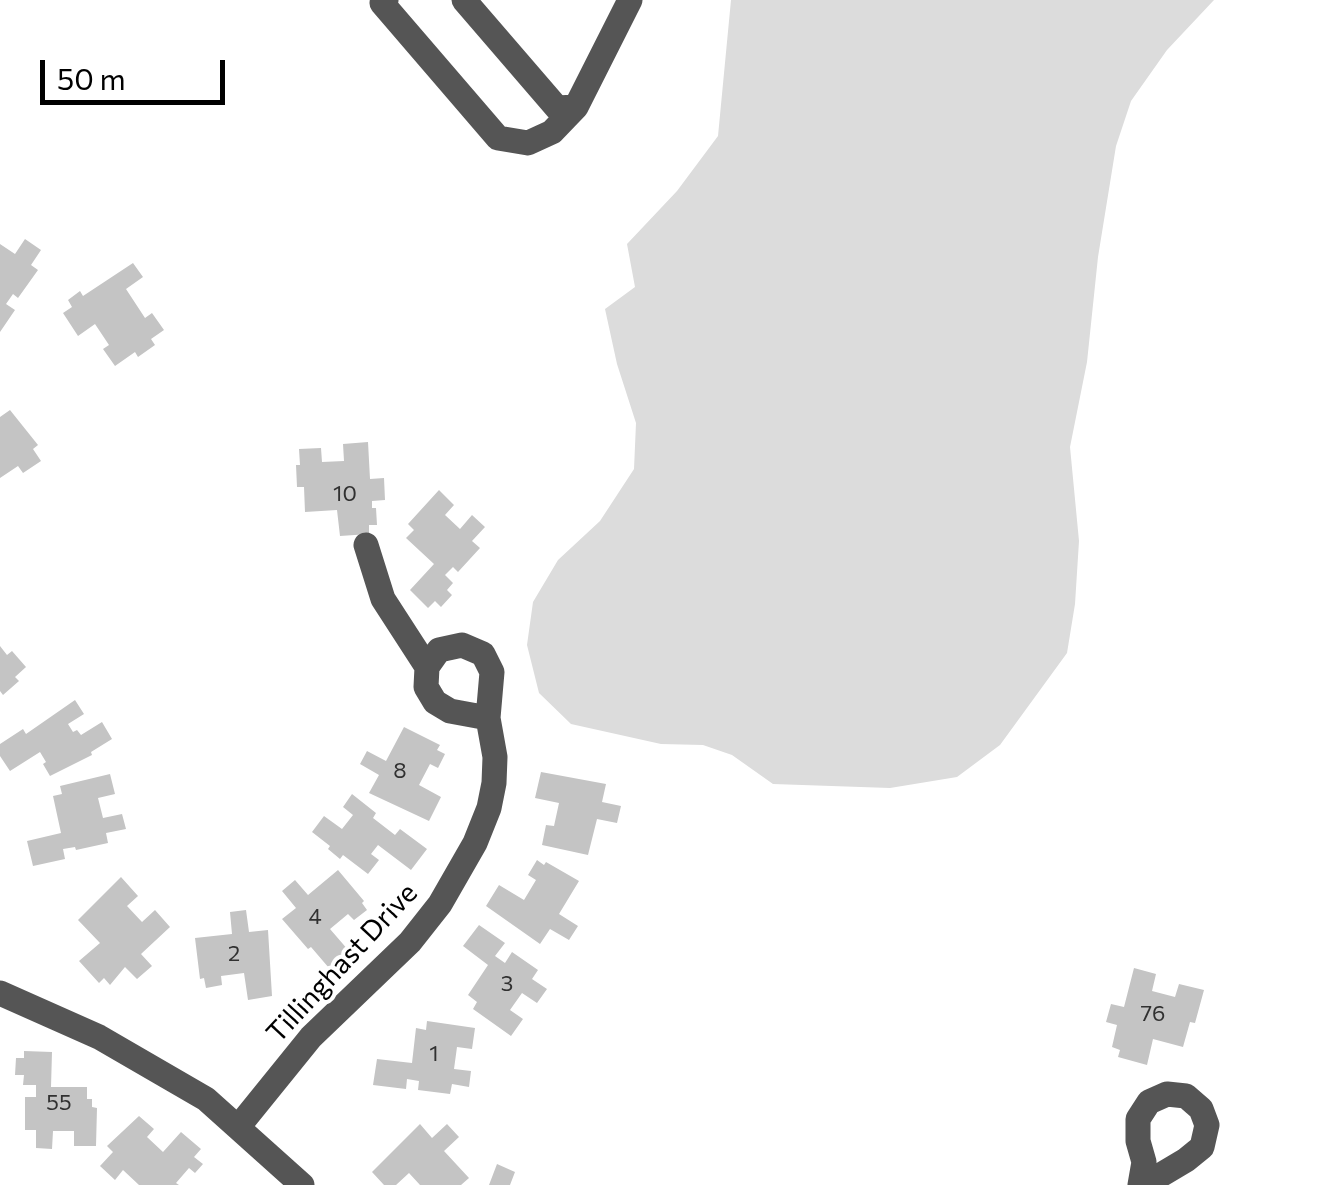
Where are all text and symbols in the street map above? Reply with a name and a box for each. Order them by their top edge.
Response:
scale bar [45,40,230,102]
text: 50 m [57,59,126,96]
house number: 10 [333,481,357,507]
house number: 8 [393,758,407,784]
street label: Tillinghast Drive [260,876,424,1050]
house number: 4 [308,904,322,930]
house number: 2 [228,941,240,967]
house number: 3 [501,971,513,997]
house number: 76 [1141,1001,1165,1027]
house number: 1 [429,1041,439,1067]
house number: 55 [46,1090,72,1116]

